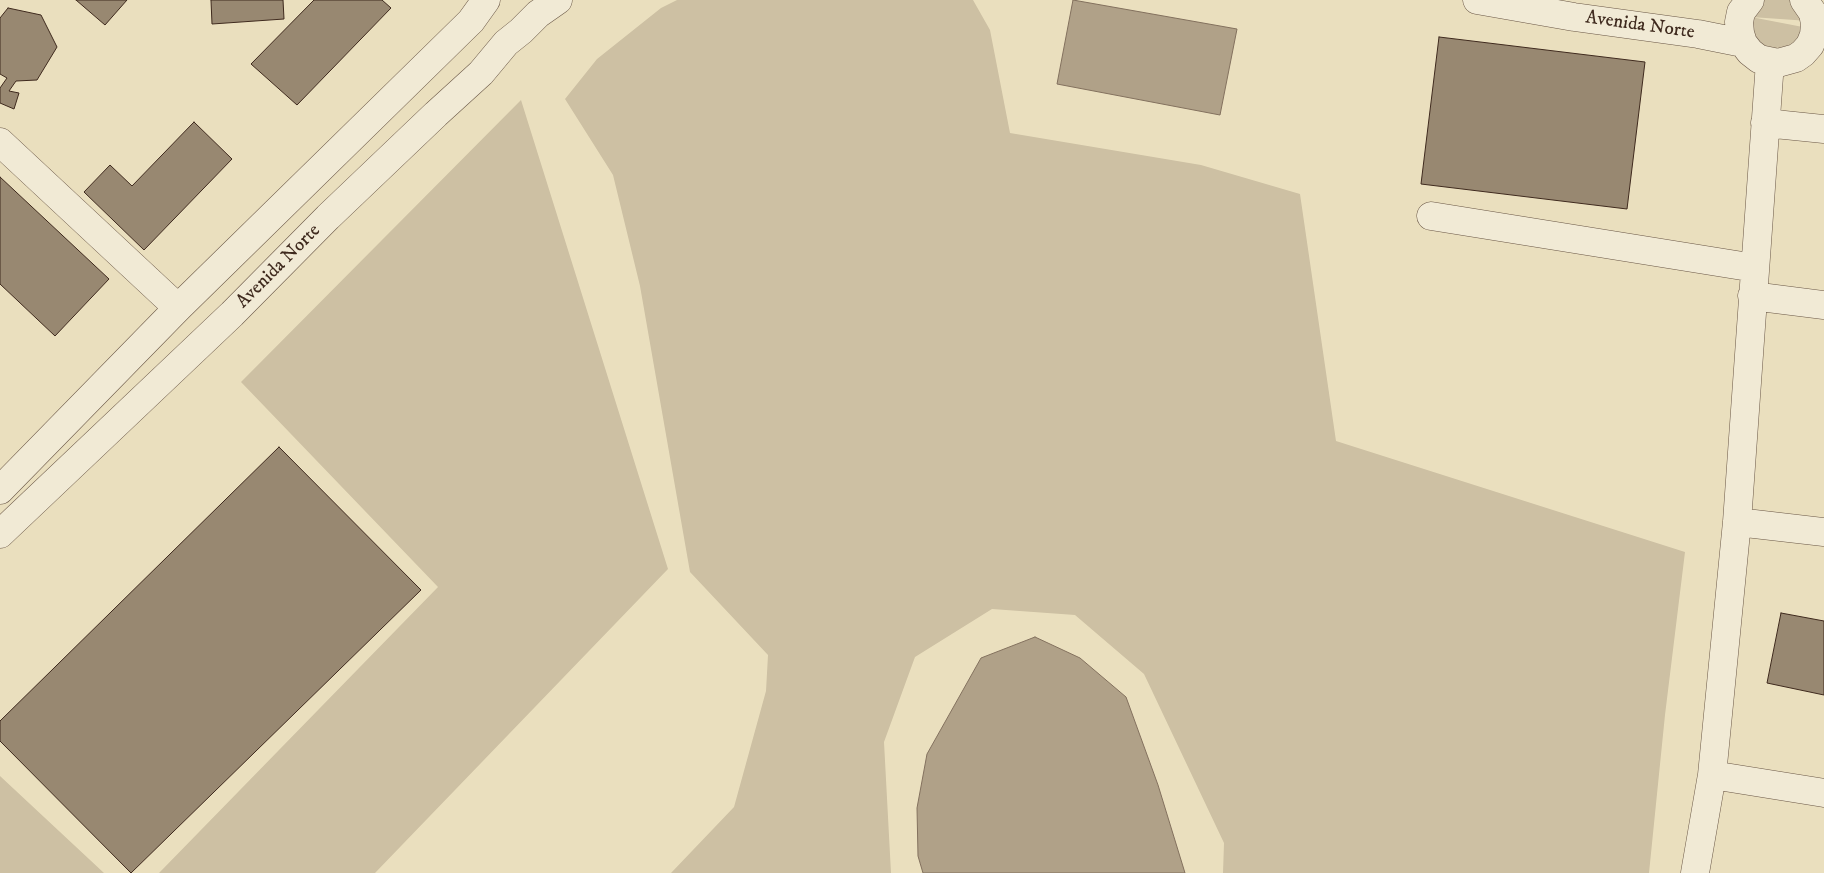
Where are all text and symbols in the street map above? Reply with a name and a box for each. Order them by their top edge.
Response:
street label: Avenida Norte [1584,7,1696,45]
street label: Avenida Norte [232,220,326,314]

